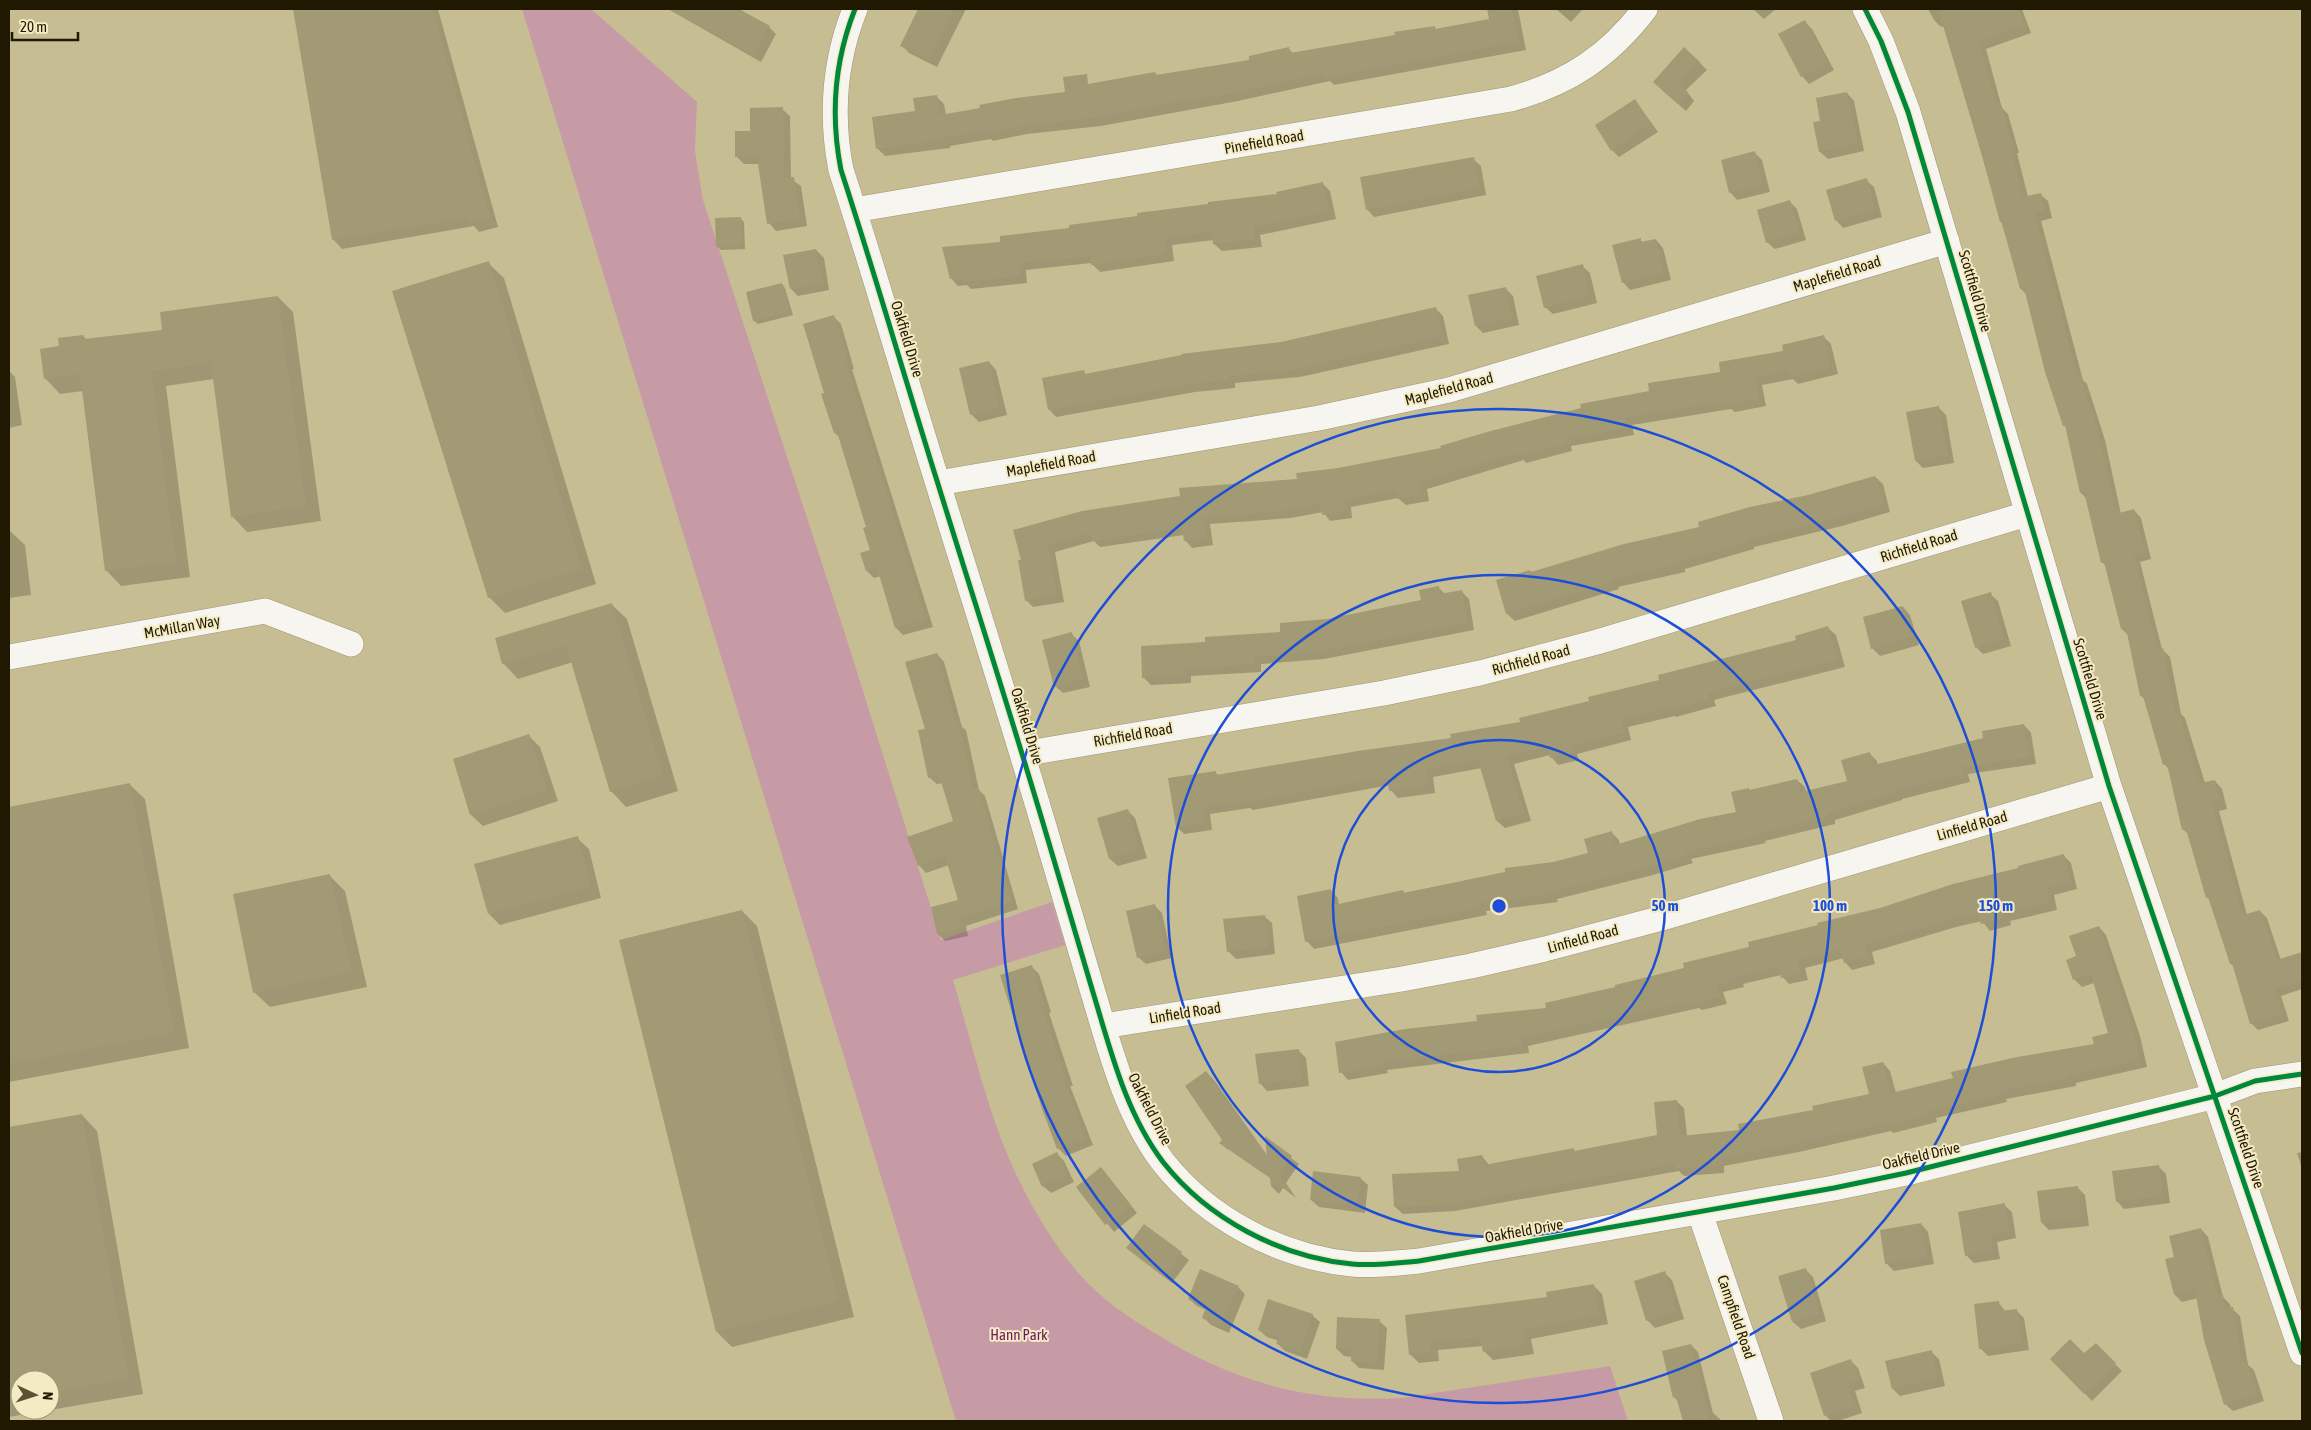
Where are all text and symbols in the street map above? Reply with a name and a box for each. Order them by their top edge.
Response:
scale bar [12,10,79,42]
text: 20 m [20,18,47,35]
street label: Pinefield Road [1223,126,1305,157]
street label: Scottfield Drive [1956,248,1995,334]
street label: Maplefield Road [1791,252,1883,295]
street label: Oakfield Drive [888,299,927,379]
street label: Maplefield Road [1403,369,1495,408]
street label: Maplefield Road [1005,447,1097,480]
street label: Richfield Road [1878,526,1960,565]
street label: McMillan Way [143,611,221,642]
street label: Scottfield Drive [2070,636,2111,722]
street label: Richfield Road [1490,641,1572,678]
street label: Oakfield Drive [1008,686,1047,766]
street label: Richfield Road [1092,719,1174,750]
street label: Linfield Road [1935,807,2009,844]
centre of rings [1490,897,1508,915]
text: 50 m [1652,897,1679,914]
text: 100 m [1813,897,1847,914]
text: 150 m [1979,897,2013,914]
street label: Linfield Road [1546,921,1620,956]
street label: Linfield Road [1148,998,1222,1027]
street label: Oakfield Drive [1125,1070,1176,1148]
street label: Scottfield Drive [2225,1105,2268,1191]
street label: Oakfield Drive [1881,1138,1961,1173]
street label: Oakfield Drive [1484,1215,1564,1246]
street label: Campfield Road [1714,1273,1759,1361]
park label: Hann Park [990,1326,1048,1343]
north arrow [10,1370,60,1420]
text: N [40,1391,56,1401]

